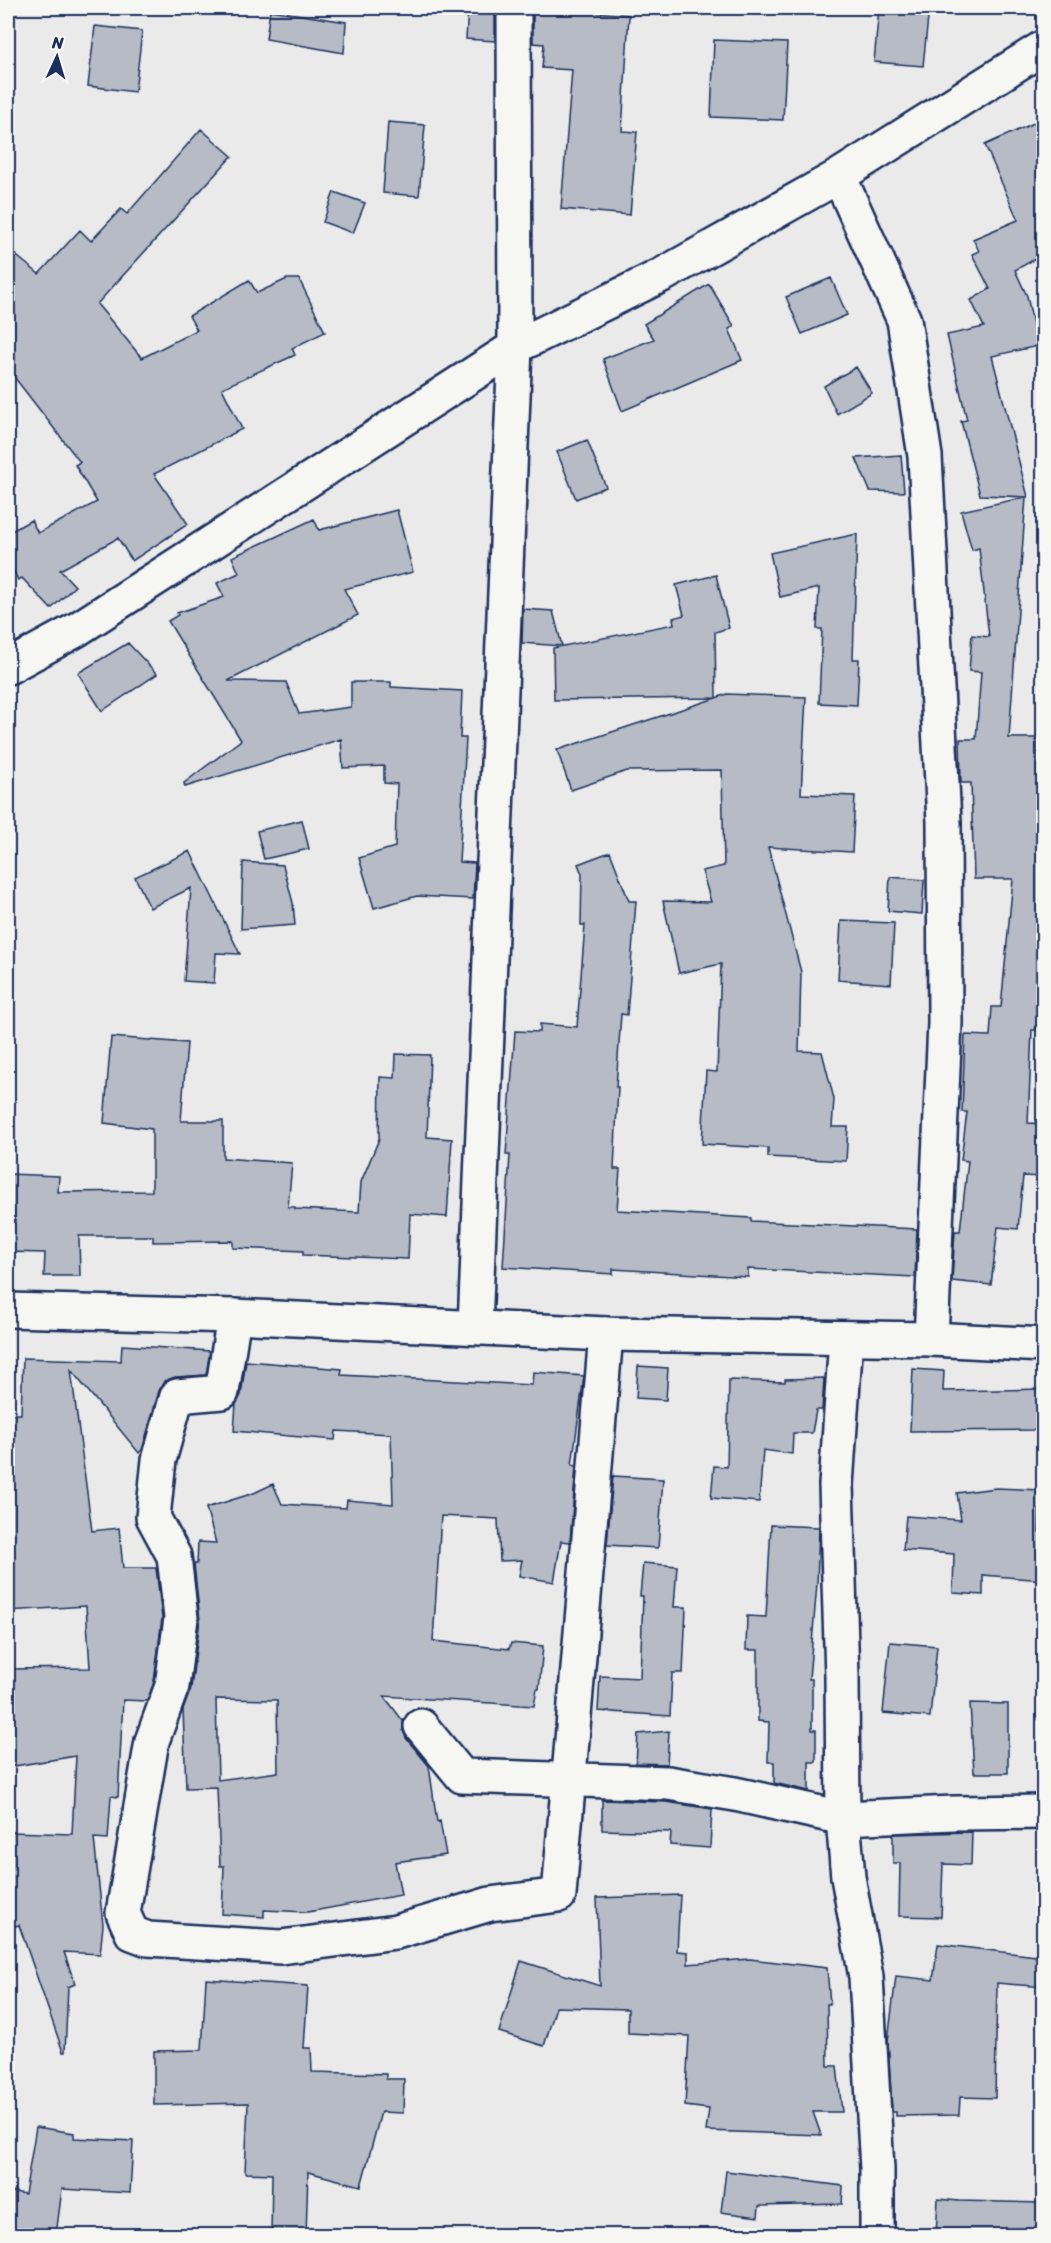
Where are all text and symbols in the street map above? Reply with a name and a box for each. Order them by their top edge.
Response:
north arrow [27,27,87,87]
text: N [50,28,65,57]

